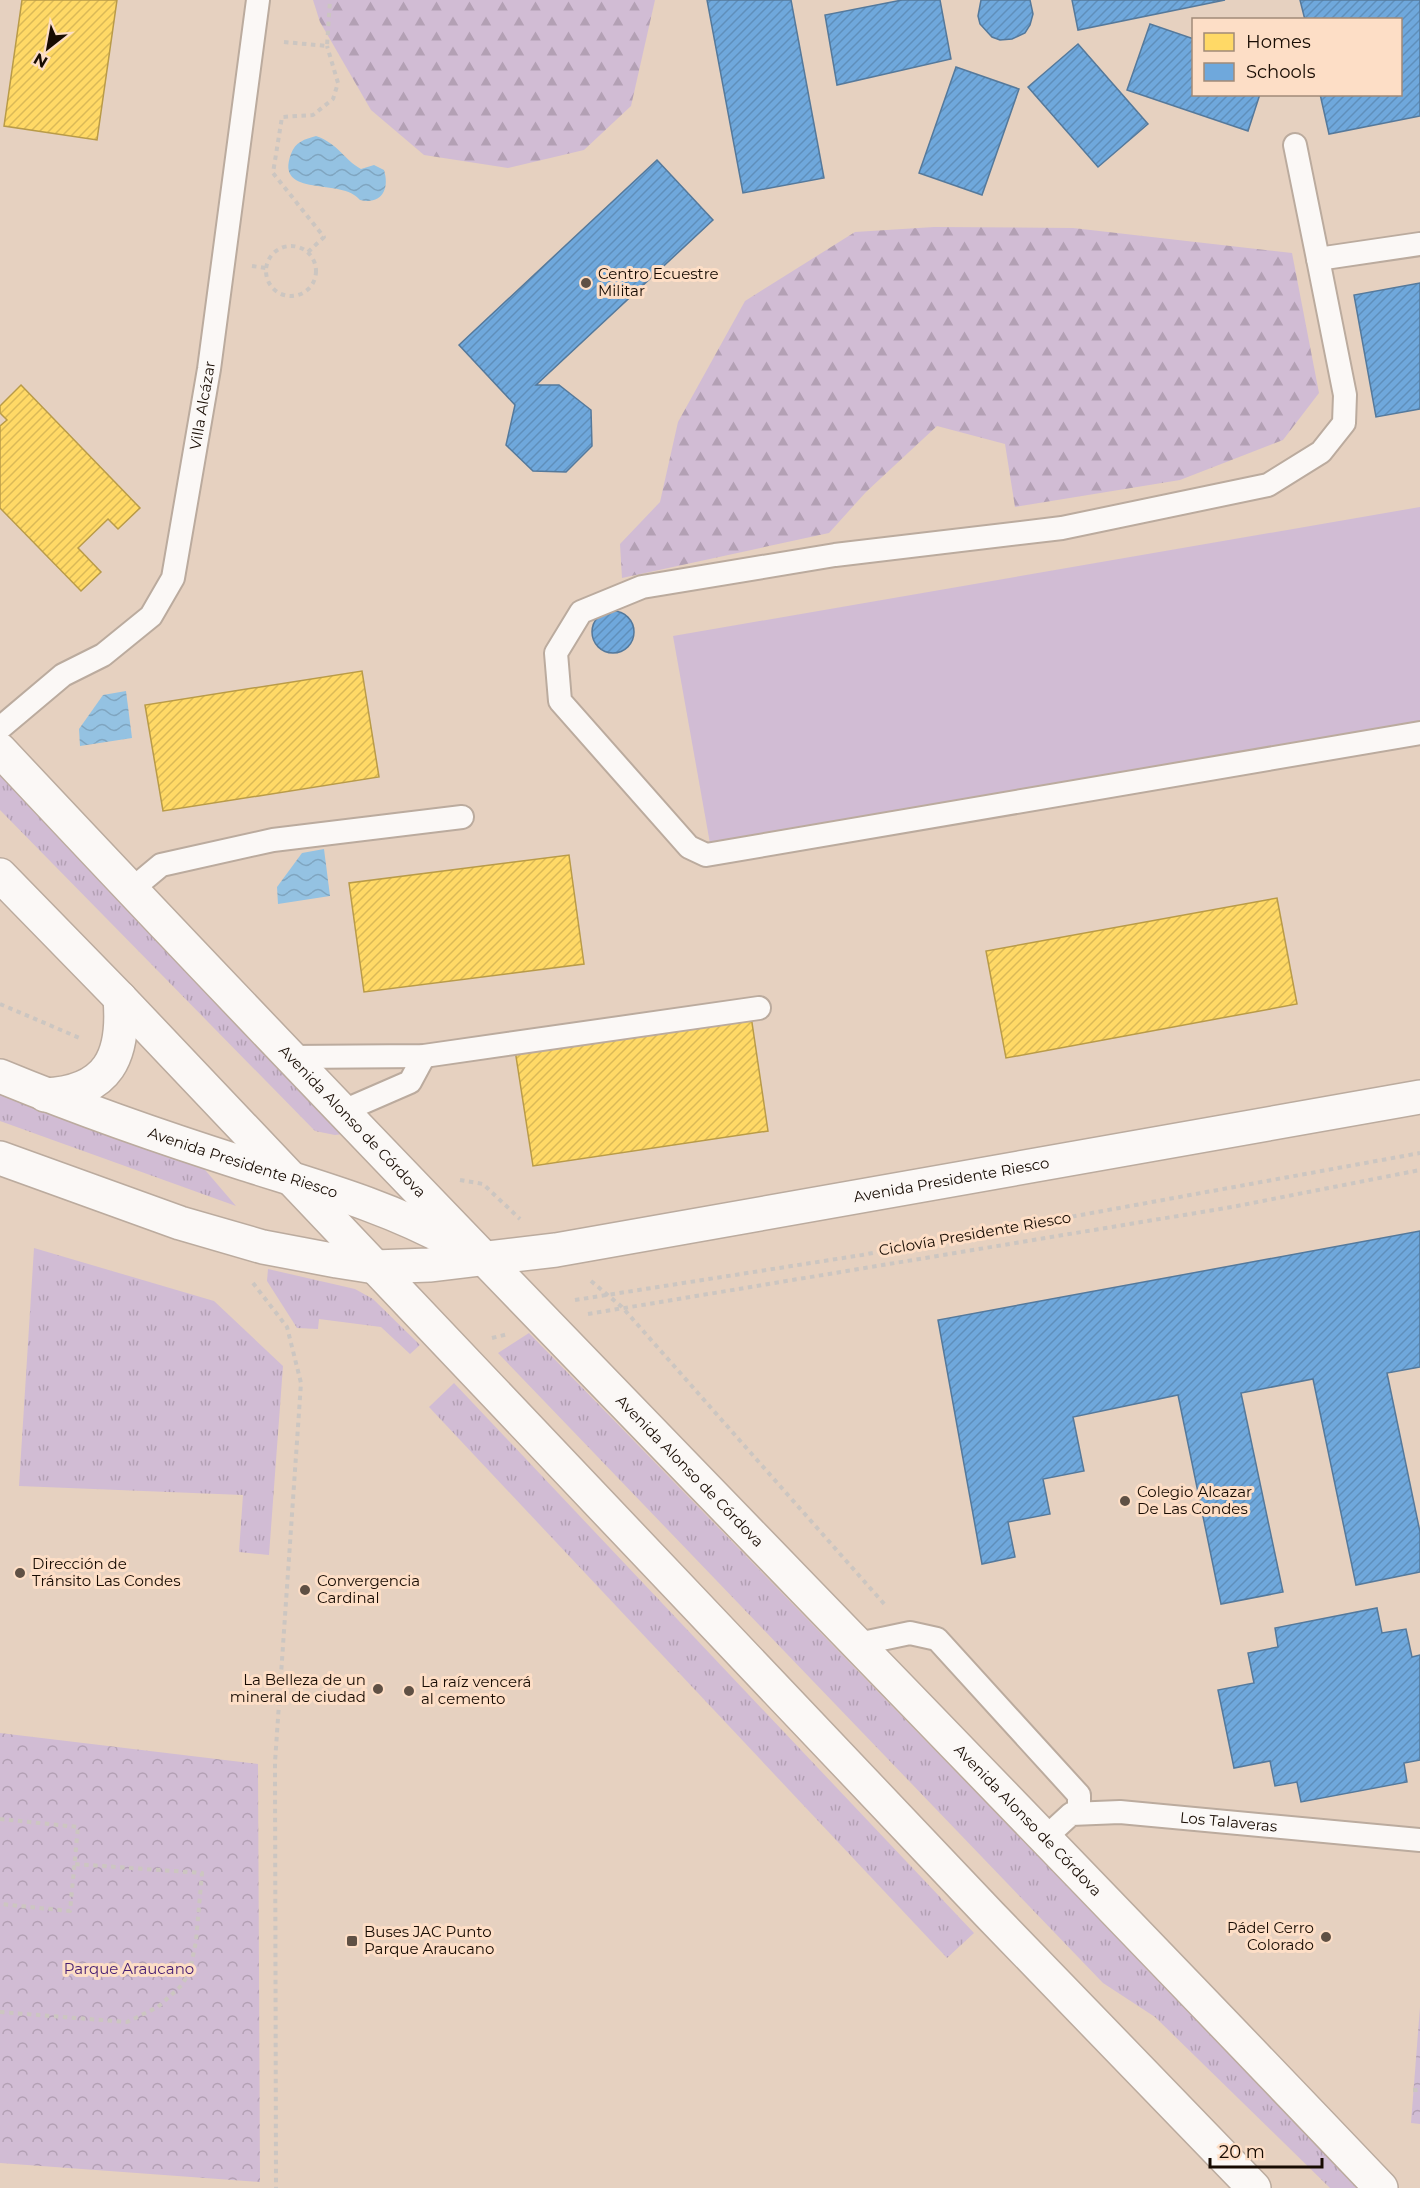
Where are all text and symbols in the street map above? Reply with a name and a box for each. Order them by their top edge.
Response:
north arrow [18,18,78,78]
legend [1192,18,1402,96]
text: Homes [1246,31,1311,53]
text: N [30,49,51,72]
text: Schools [1246,61,1316,83]
place label: Centro Ecuestre Militar [598,264,719,300]
marker: Centro Ecuestre Militar [579,276,593,290]
street label: Villa Alcázar [185,360,219,451]
street label: Avenida Alonso de Córdova [275,1041,430,1201]
street label: Avenida Presidente Riesco [146,1123,340,1202]
street label: Avenida Presidente Riesco [852,1153,1051,1206]
street label: Ciclovía Presidente Riesco [877,1207,1073,1260]
street label: Avenida Alonso de Córdova [612,1391,768,1551]
place label: Colegio Alcazar De Las Condes [1137,1482,1252,1518]
marker: Colegio Alcazar De Las Condes [1118,1494,1132,1508]
place label: Dirección de Tránsito Las Condes [32,1554,181,1590]
marker: Dirección de Tránsito Las Condes [13,1566,27,1580]
place label: Convergencia Cardinal [317,1571,420,1607]
marker: Convergencia Cardinal [298,1583,312,1597]
place label: La Belleza de un mineral de ciudad [230,1670,366,1706]
place label: La raíz vencerá al cemento [421,1672,531,1708]
marker: La Belleza de un mineral de ciudad [371,1682,385,1696]
marker: La raíz vencerá al cemento [402,1684,416,1698]
street label: Avenida Alonso de Córdova [950,1740,1106,1900]
street label: Los Talaveras [1179,1808,1278,1836]
place label: Pádel Cerro Colorado [1227,1918,1314,1954]
place label: Buses JAC Punto Parque Araucano [364,1922,494,1958]
marker: Pádel Cerro Colorado [1319,1930,1333,1944]
marker: Buses JAC Punto Parque Araucano [345,1934,359,1948]
park label: Parque Araucano [64,1959,194,1978]
scale bar [1210,2131,1322,2169]
text: 20 m [1219,2141,1265,2163]

